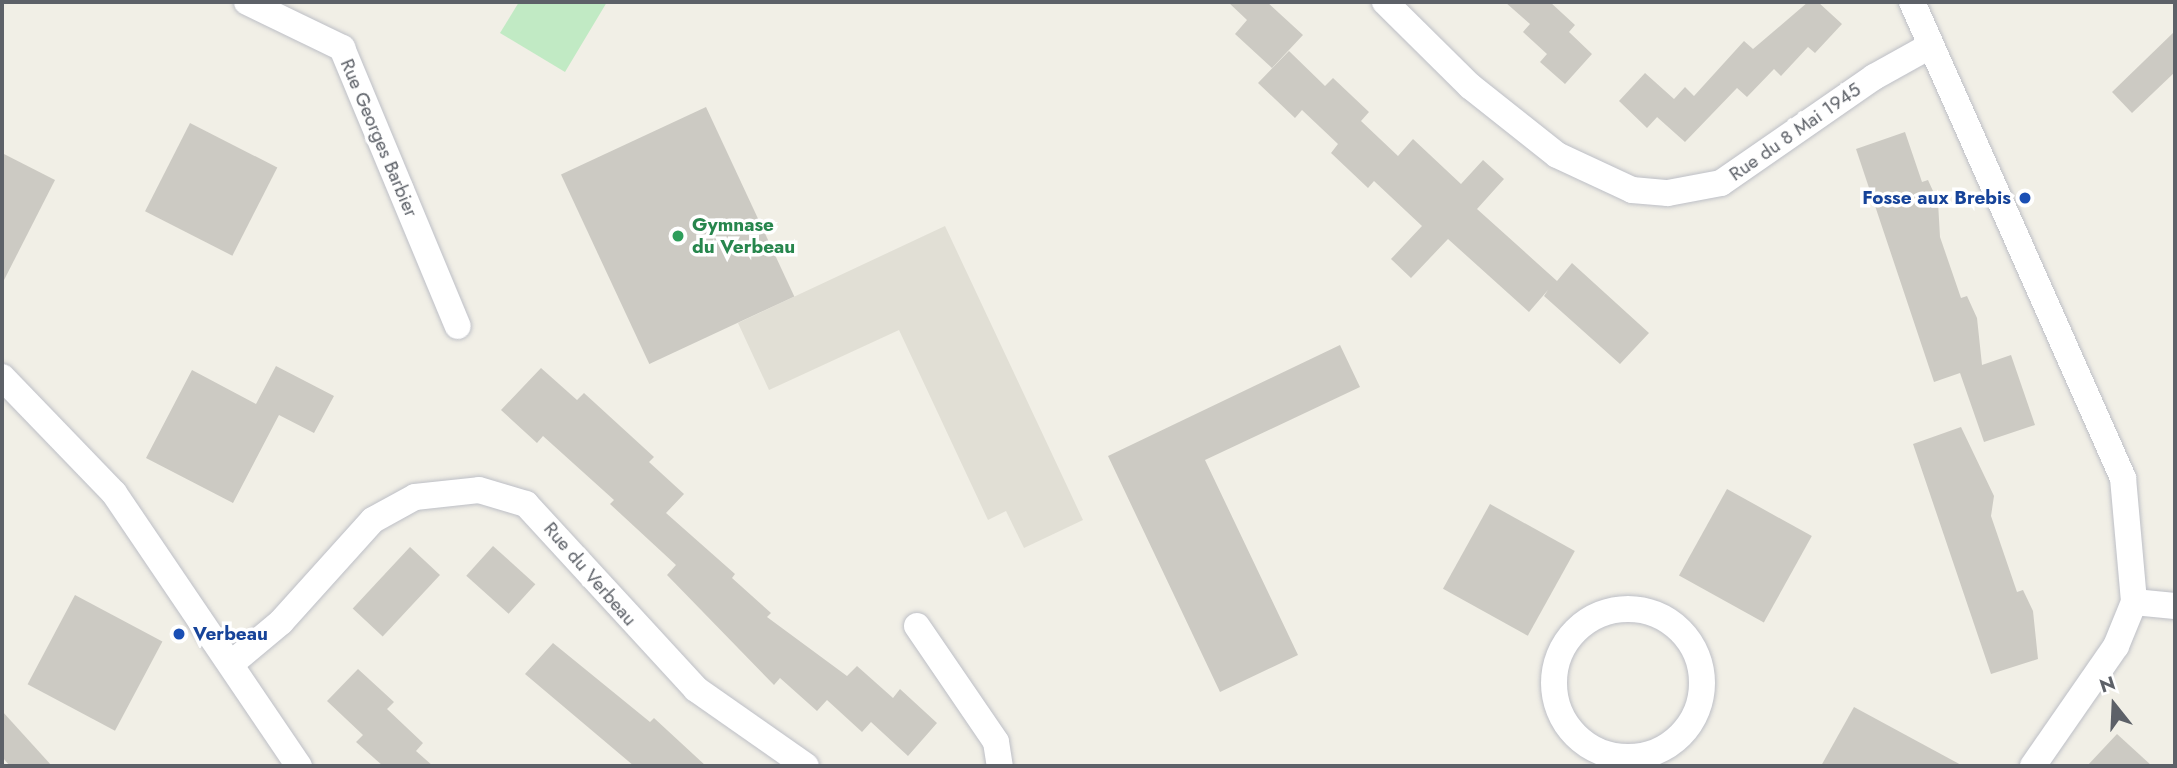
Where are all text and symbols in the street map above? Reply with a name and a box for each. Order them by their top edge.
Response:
street label: Rue Georges Barbier [335,56,423,220]
street label: Rue du 8 Mai 1945 [1725,78,1865,186]
place label: Fosse aux Brebis [1862,187,2011,209]
marker: Fosse aux Brebis [2017,190,2033,206]
place label: Gymnase du Verbeau [692,214,795,258]
marker: Gymnase du Verbeau [670,228,686,244]
street label: Rue du Verbeau [539,518,641,630]
place label: Verbeau [193,623,268,645]
marker: Verbeau [171,626,187,642]
text: N [2096,669,2119,700]
north arrow [2079,670,2149,740]

